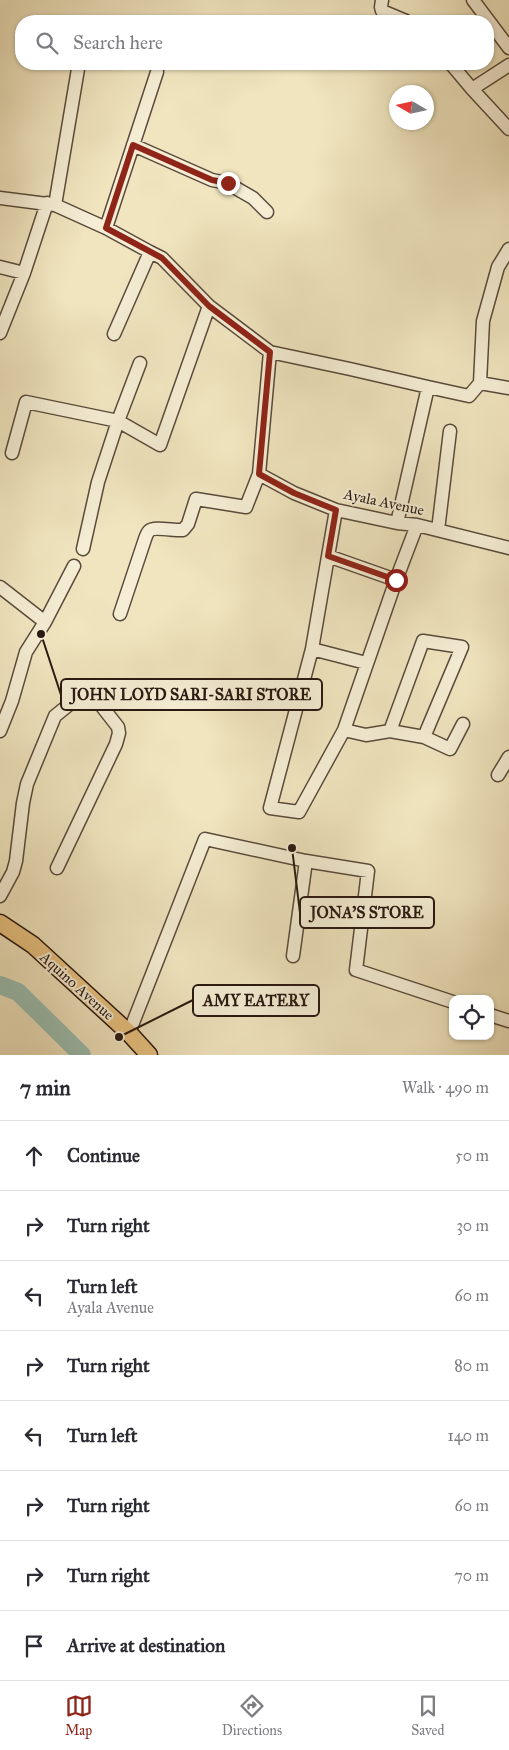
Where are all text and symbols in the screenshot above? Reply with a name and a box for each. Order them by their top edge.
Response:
search box [15,15,494,70]
icon: search [33,29,61,57]
text: Search here [73,31,163,54]
north arrow [389,85,434,130]
route end [217,172,240,195]
street label: Ayala Avenue [341,485,426,519]
route start [385,569,408,592]
callout: JOHN LOYD SARI-SARI STORE [61,679,322,710]
text: JOHN LOYD SARI-SARI STORE [69,685,312,705]
callout: JONA'S STORE [300,897,434,928]
text: JONA'S STORE [308,903,424,923]
street label: Aquino Avenue [35,947,118,1025]
callout: AMY EATERY [193,985,319,1016]
text: AMY EATERY [202,991,310,1010]
map controls [449,995,494,1040]
button: locate [449,995,494,1040]
text: 7 min [20,1075,71,1101]
text: Walk · 490 m [402,1078,489,1097]
icon: ahead [20,1142,48,1170]
text: Continue [67,1144,140,1167]
text: 50 m [455,1146,489,1165]
icon: right [20,1212,48,1240]
text: Turn right [67,1214,150,1237]
text: 30 m [456,1216,489,1235]
text: Turn left [67,1275,137,1298]
icon: left [20,1282,48,1310]
text: 60 m [455,1286,489,1305]
text: Ayala Avenue [67,1298,154,1317]
icon: right [20,1352,48,1380]
text: Turn right [67,1354,150,1377]
text: 80 m [454,1356,489,1375]
icon: left [20,1422,48,1450]
text: Turn left [67,1424,137,1447]
text: 140 m [448,1426,489,1445]
icon: right [20,1492,48,1520]
text: Turn right [67,1494,150,1517]
text: 60 m [455,1496,489,1515]
icon: right [20,1562,48,1590]
text: Turn right [67,1564,150,1587]
text: 70 m [454,1566,489,1585]
icon: arrive [20,1632,48,1660]
text: Arrive at destination [67,1634,225,1657]
tab: Map [65,1692,93,1739]
tab: Directions [222,1692,282,1739]
tab: Saved [411,1692,444,1739]

